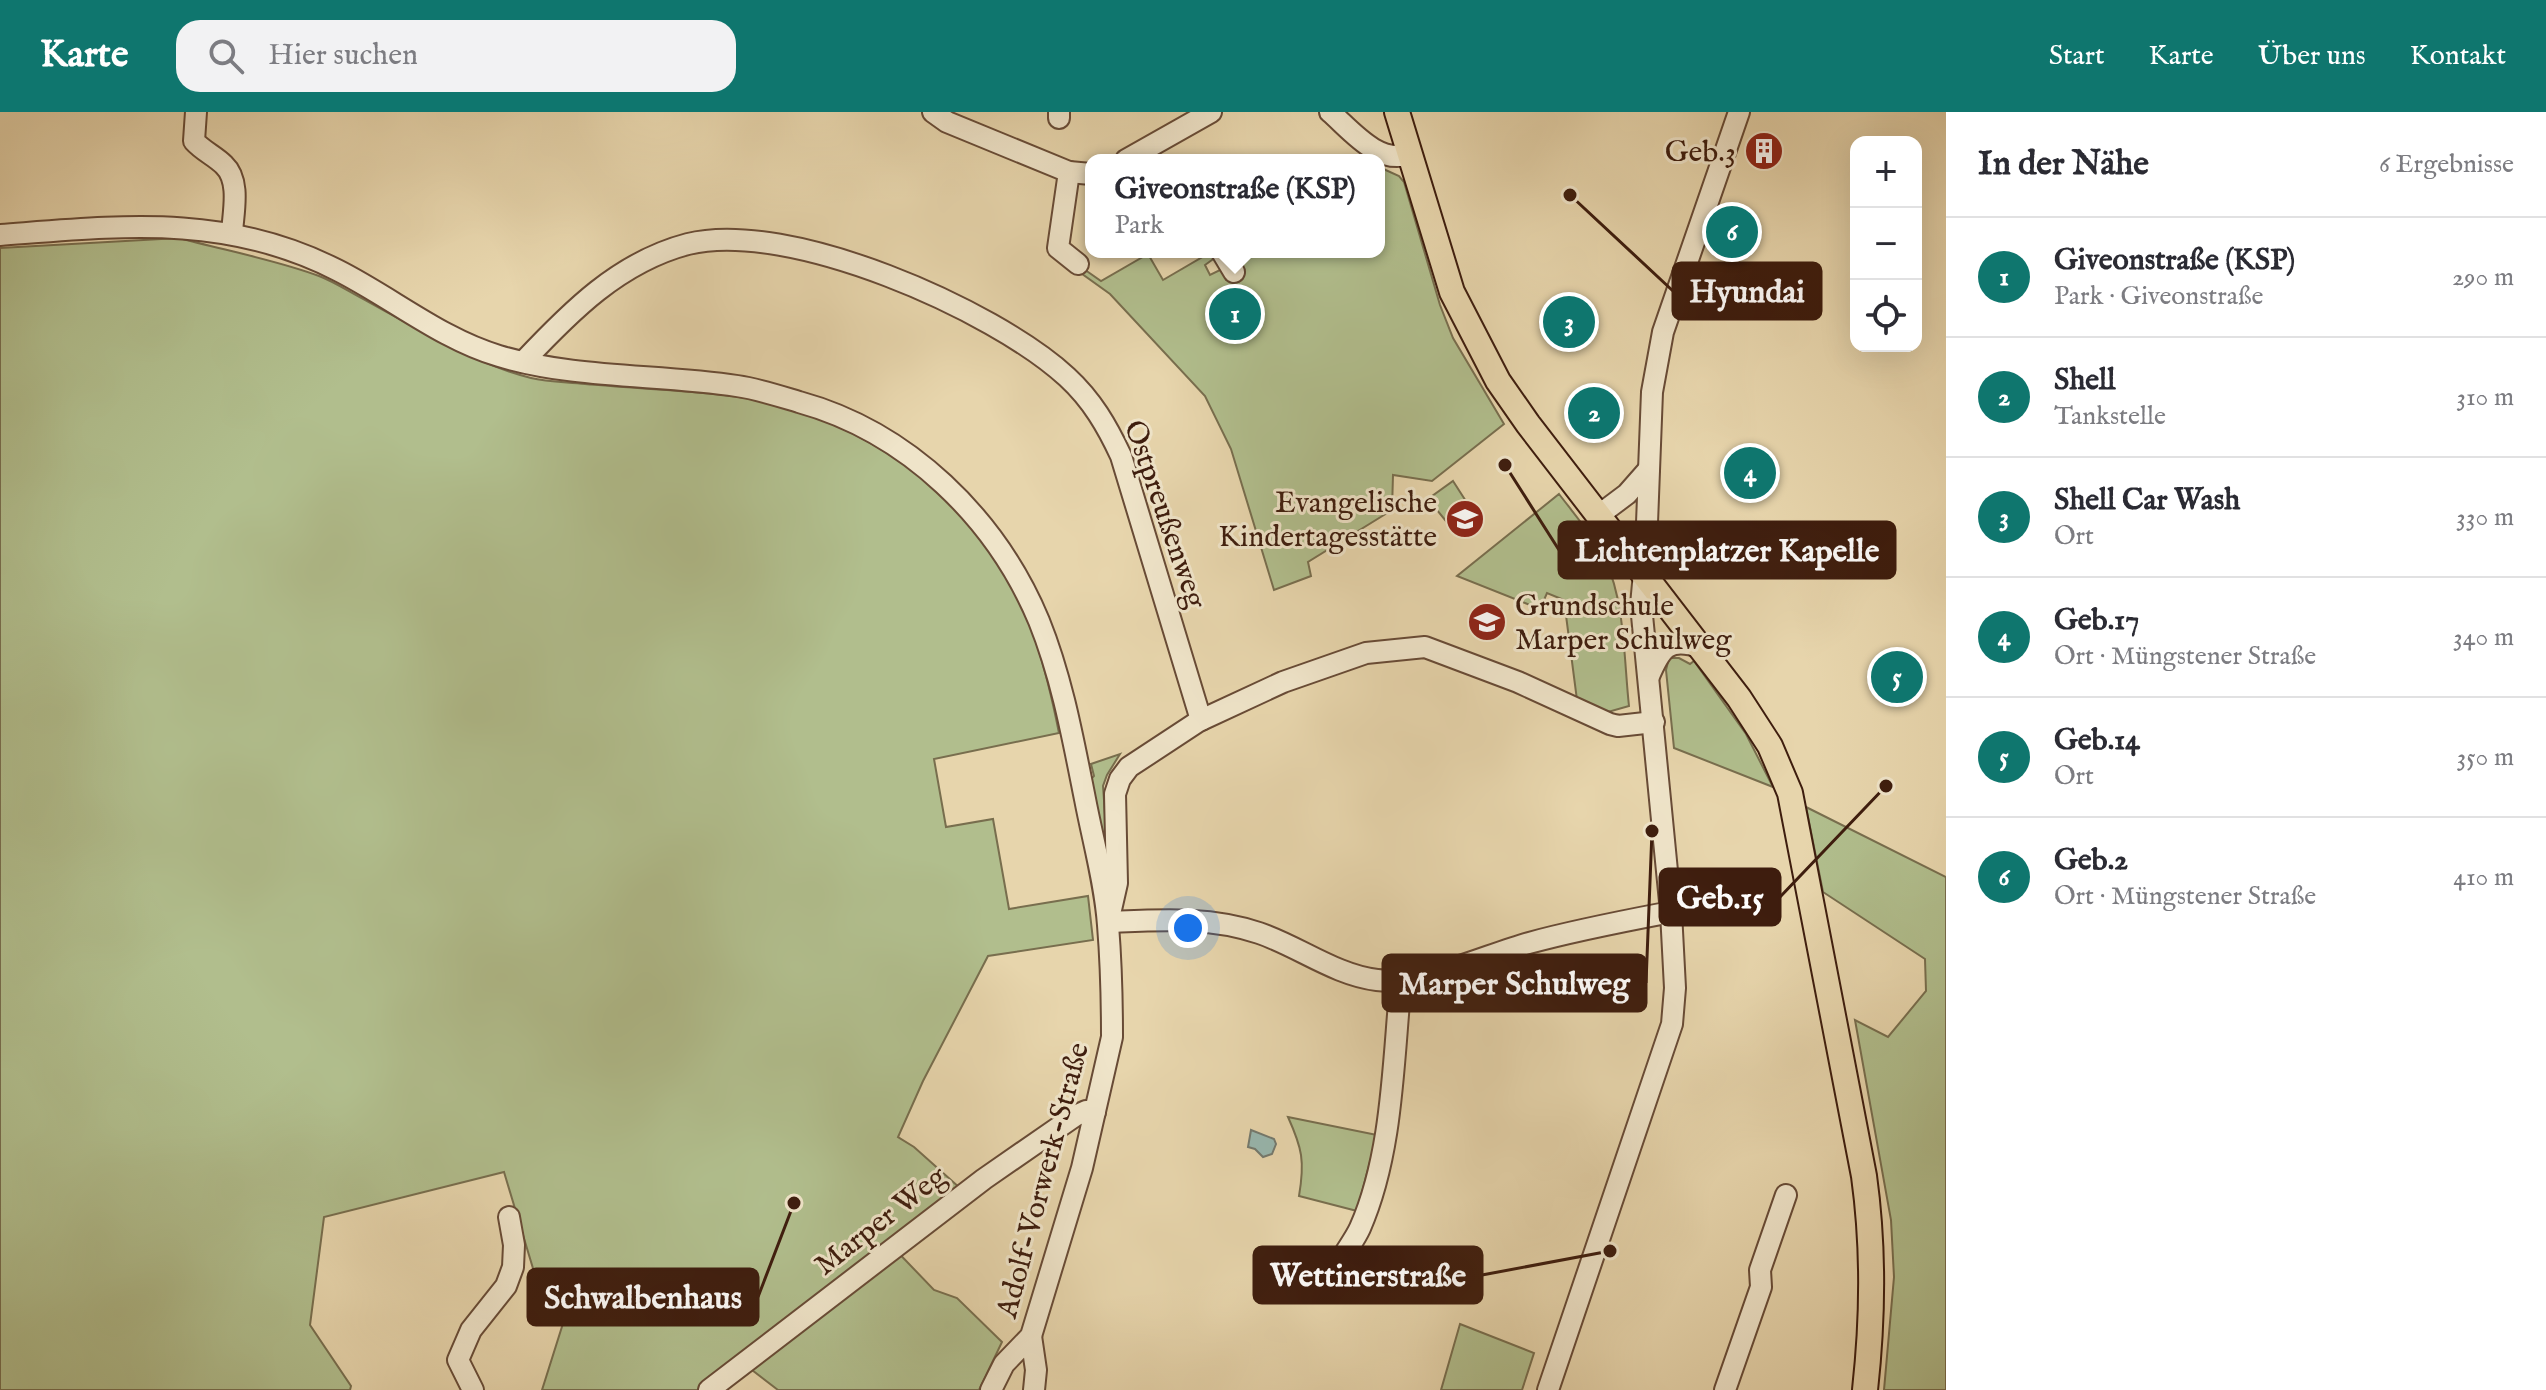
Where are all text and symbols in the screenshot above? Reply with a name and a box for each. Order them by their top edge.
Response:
search box [176,20,736,92]
text: Karte [40,32,128,80]
icon: search [204,34,248,78]
text: Hier suchen [268,37,418,75]
text: Start [2049,39,2105,74]
text: Karte [2149,39,2214,74]
text: Über uns [2258,39,2366,74]
text: Kontakt [2410,39,2506,74]
building icon: Geb.3 [1743,130,1785,172]
place label: Geb.3 [1665,134,1736,172]
map controls [1850,136,1922,352]
button: + [1850,136,1922,208]
text: In der Nähe [1978,143,2149,186]
text: 6 Ergebnisse [2379,148,2514,181]
popup [1085,154,1385,258]
text: Giveonstraße (KSP) [1114,171,1356,209]
pin: 6 [1706,202,1758,262]
button: − [1850,208,1922,280]
text: Park [1114,209,1164,242]
text: Giveonstraße (KSP) [2054,242,2295,280]
text: 1 [1999,261,2009,294]
text: 290 m [2452,261,2514,294]
callout: Hyundai [1673,263,1821,319]
text: Hyundai [1689,273,1805,314]
button: locate [1850,280,1922,352]
text: Park · Giveonstraße [2054,280,2263,313]
pin: 1 [1209,284,1261,344]
pin: 3 [1543,292,1595,352]
text: Shell [2054,362,2115,400]
text: 2 [1998,381,2010,414]
text: 310 m [2456,381,2514,414]
pin: 2 [1568,383,1620,443]
text: Tankstelle [2054,400,2166,433]
street label: Ostpreußenweg [1114,415,1214,615]
pin: 4 [1724,443,1776,503]
text: Shell Car Wash [2054,482,2240,520]
place label: Evangelische Kindertagesstätte [1218,485,1437,557]
school or university icon: Evangelische Kindertagesstätte [1444,498,1486,540]
text: 3 [1999,501,2009,534]
text: 330 m [2456,501,2514,534]
text: Ort [2054,520,2094,553]
callout: Lichtenplatzer Kapelle [1559,522,1895,578]
text: Lichtenplatzer Kapelle [1575,532,1880,573]
place label: Grundschule Marper Schulweg [1515,588,1732,660]
school or university icon: Grundschule Marper Schulweg [1466,601,1508,643]
text: Geb.17 [2054,602,2139,640]
text: 4 [1998,621,2010,654]
text: 340 m [2453,621,2514,654]
text: Ort · Müngstener Straße [2054,640,2316,673]
pin: 5 [1871,647,1923,707]
text: Geb.14 [2054,722,2140,760]
text: 5 [1999,741,2009,774]
text: 350 m [2456,741,2514,774]
text: Ort [2054,760,2094,793]
text: Geb.2 [2054,842,2128,880]
text: 6 [1999,861,2009,894]
text: 410 m [2453,861,2514,894]
callout: Geb.15 [1660,869,1780,925]
text: Geb.15 [1676,879,1764,920]
text: Ort · Müngstener Straße [2054,880,2316,913]
your location [1168,908,1208,948]
callout: Marper Schulweg [1383,955,1646,1011]
text: Marper Schulweg [1398,965,1631,1006]
street label: Adolf-Vorwerk-Straße [989,1039,1099,1323]
street label: Marper Weg [808,1158,955,1285]
callout: Wettinerstraße [1254,1247,1482,1303]
text: Wettinerstraße [1269,1257,1467,1298]
callout: Schwalbenhaus [528,1269,758,1325]
text: Schwalbenhaus [544,1279,742,1320]

